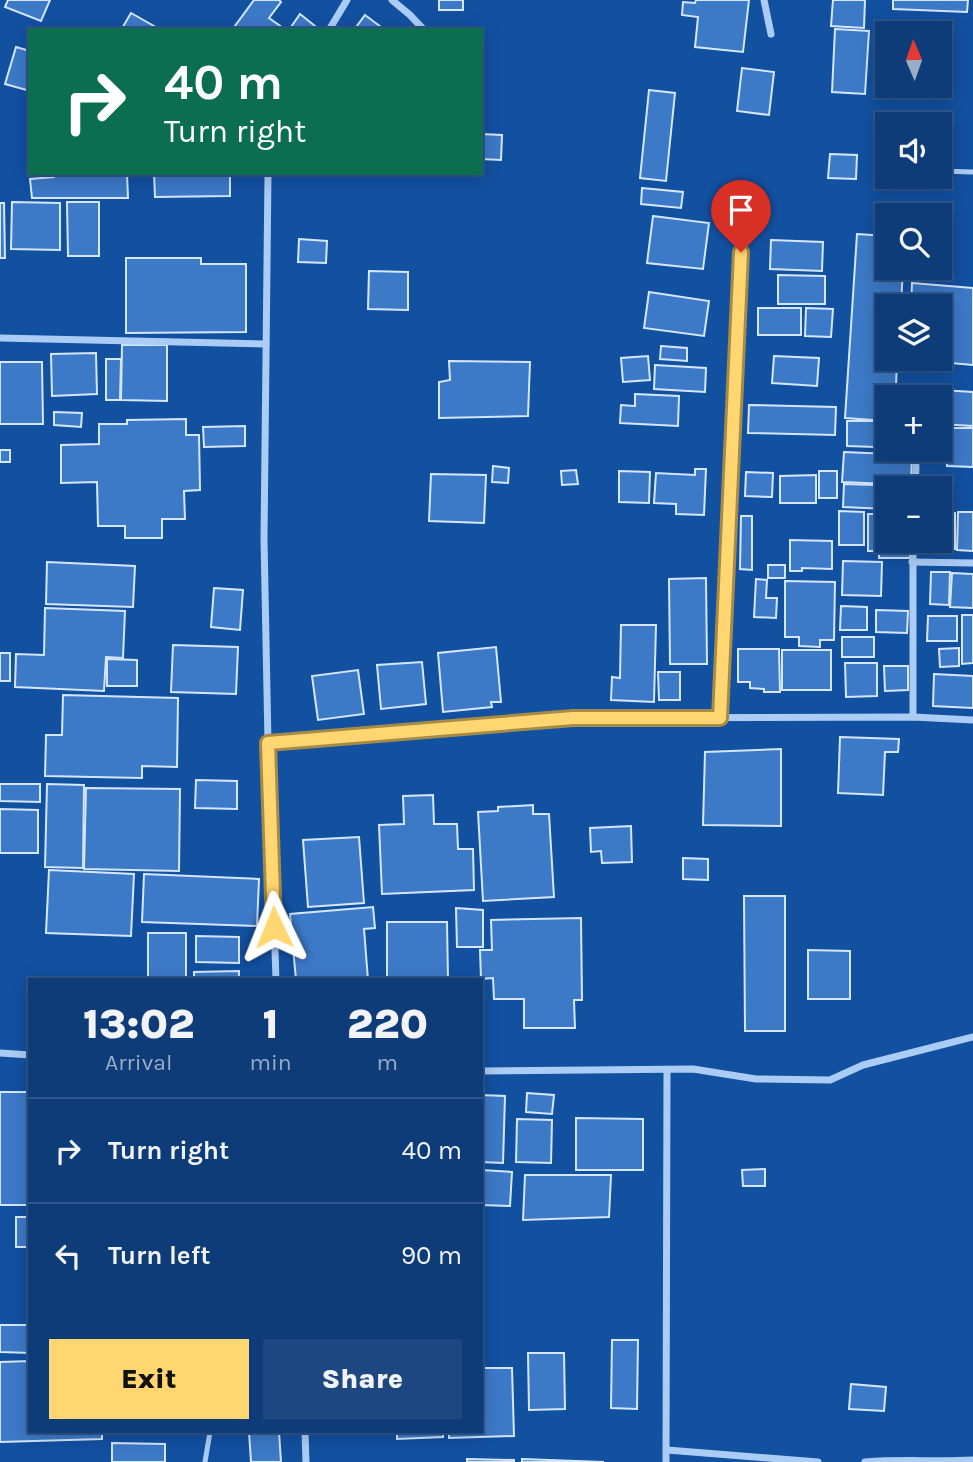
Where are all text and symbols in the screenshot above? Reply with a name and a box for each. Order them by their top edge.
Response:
north arrow [875,21,952,98]
map controls [875,21,952,553]
text: 40 m [164,54,283,111]
icon: right [49,56,140,147]
button: sound [875,112,952,189]
text: Turn right [164,113,306,150]
pin [711,180,771,252]
icon: arrive [722,191,760,229]
button: search [875,203,952,280]
button: layers [875,294,952,371]
button: + [875,385,952,462]
button: − [875,476,952,553]
position arrow [237,890,311,964]
text: 13:02 [83,999,194,1049]
text: 1 [262,999,279,1049]
text: 220 [347,999,428,1049]
text: Arrival [105,1049,172,1076]
text: min [249,1049,292,1076]
text: m [377,1049,398,1076]
icon: right [49,1132,87,1170]
text: Turn right [108,1135,229,1166]
text: 40 m [402,1135,462,1166]
icon: left [49,1237,87,1275]
text: Turn left [108,1240,210,1271]
text: 90 m [401,1240,462,1271]
button: Exit [49,1339,249,1419]
button: Share [263,1339,462,1419]

